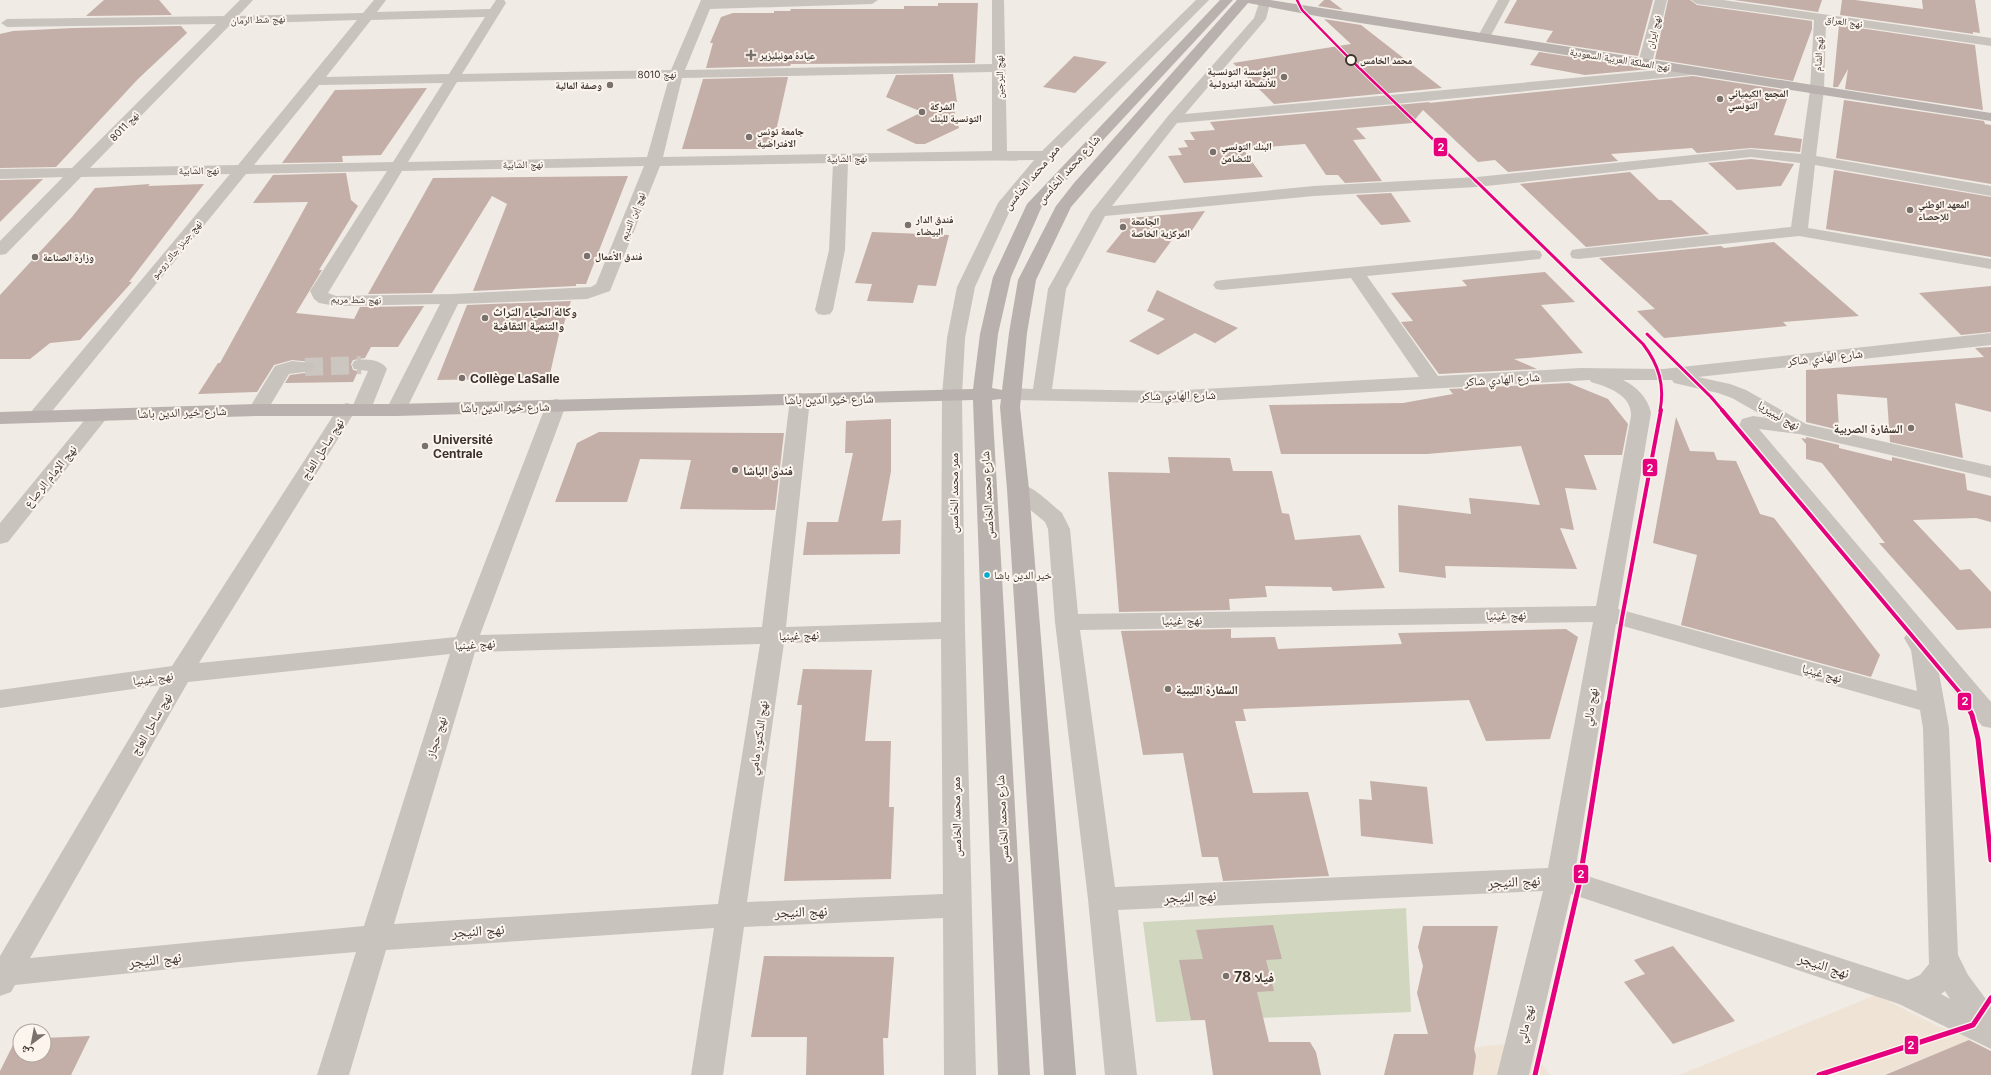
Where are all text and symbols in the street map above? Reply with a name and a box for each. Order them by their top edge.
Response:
street label: نهج شط الرمان [230,12,286,27]
street label: نهج العراق [1824,12,1864,31]
street label: نهج ايران [1643,14,1664,50]
street label: نهج الشام [1811,36,1827,72]
street label: نهج المملكة العربية السعودية [1569,45,1671,74]
marker: عيادة مونبليزير [745,49,757,61]
place label: عيادة مونبليزير [759,49,815,62]
marker: محمد الخامس [1345,54,1357,66]
place label: محمد الخامس [1360,54,1412,67]
street label: نهج البرجين [993,55,1006,99]
place label: المؤسسة التونسـية للأنشـطة البترولـية [1207,65,1276,90]
street label: نهج 8010 [637,68,677,81]
marker: المؤسسة التونسـية للأنشـطة البترولـية [1279,72,1289,82]
place label: وصفة المالية [555,79,602,92]
marker: وصفة المالية [605,80,615,90]
place label: المجمع الكيميائي التونسي [1728,87,1789,113]
marker: المجمع الكيميائي التونسي [1715,94,1725,104]
place label: الشركة التونسية للبنك [930,100,982,125]
marker: الشركة التونسية للبنك [917,107,927,117]
street label: نهج 8011 [107,108,142,144]
place label: جامعة تونس الافتراضية [757,125,805,150]
street label: شارع محمد الخامس [1033,131,1104,207]
marker: جامعة تونس الافتراضية [744,132,754,142]
line badge: 2 [1433,137,1448,157]
place label: البنك التونسي للتضامن [1221,140,1272,165]
text: 2 [1438,140,1445,154]
street label: ممر محمد الخامس [999,141,1063,213]
marker: البنك التونسي للتضامن [1208,147,1218,157]
street label: نهج الشابية [827,152,868,165]
street label: نهج الشابية [503,158,544,171]
street label: نهج الشابية [179,164,220,177]
street label: نهج إبن النديم [617,190,649,243]
place label: المعهد الوطني للإحصاء [1918,198,1970,223]
marker: المعهد الوطني للإحصاء [1905,205,1915,215]
place label: فندق الدار البيضاء [915,213,953,237]
place label: الجامعة المركزية الخاصة [1131,215,1190,240]
street label: نهج جينز جاك روسو [148,217,205,281]
marker: فندق الدار البيضاء [903,220,913,230]
marker: الجامعة المركزية الخاصة [1118,222,1128,232]
place label: فندق الأعمال [595,250,643,263]
place label: وزارة الصناعة [43,251,94,264]
marker: فندق الأعمال [582,251,592,261]
marker: وزارة الصناعة [30,252,40,262]
street label: نهج شط مريم [331,293,382,307]
place label: وكالة الحياء التراث والتنمية الثقافية [493,304,577,333]
marker: وكالة الحياء التراث والتنمية الثقافية [480,313,490,323]
street label: شارع الهادي شاكر [1786,346,1864,372]
street label: شارع الهادي شاكر [1463,369,1541,392]
place label: Collège LaSalle [470,371,560,386]
marker: Collège LaSalle [457,373,467,383]
street label: شارع الهادي شاكر [1139,387,1216,406]
street label: شارع خير الدين باشا [784,391,874,408]
street label: نهج ليبيريا [1755,397,1803,433]
street label: شارع خير الدين باشا [460,399,550,416]
street label: شارع خير الدين باشا [137,403,227,422]
street label: نهج ساحل العاج [297,416,347,482]
place label: السفارة الصربية [1834,421,1903,436]
marker: السفارة الصربية [1906,423,1916,433]
place label: Université Centrale [433,432,493,461]
marker: Université Centrale [420,441,430,451]
street label: نهج الإمام الرصاع [20,442,81,511]
street label: شارع محمد الخامس [977,451,998,539]
street label: ممر محمد الخامس [946,453,961,533]
line badge: 2 [1642,458,1658,477]
text: 2 [1647,461,1654,475]
place label: فندق الباشا [743,463,793,479]
marker: فندق الباشا [730,465,740,475]
place label: خير الدين باشا [994,568,1052,582]
marker: خير الدين باشا [982,570,992,580]
street label: نهج غينيا [1486,607,1526,623]
street label: نهج غينيا [1162,612,1202,628]
street label: نهج غينيا [779,627,819,643]
street label: نهج غينيا [454,635,496,653]
street label: نهج غينيا [1800,661,1843,686]
street label: نهج غينيا [132,668,174,688]
place label: السفارة الليبية [1176,682,1238,697]
marker: السفارة الليبية [1163,684,1173,694]
street label: نهج مالي [1579,687,1604,728]
street label: نهج ساحل العاج [127,690,175,758]
line badge: 2 [1957,692,1972,711]
text: 2 [1962,694,1969,708]
street label: نهج الدكتور مامي [745,700,774,777]
street label: نهج حجاز [422,714,449,761]
street label: شارع محمد الخامس [992,775,1013,863]
street label: ممر محمد الخامس [948,777,964,857]
line badge: 2 [1573,864,1589,884]
text: 2 [1578,867,1585,881]
street label: نهج النيجر [1486,871,1541,893]
street label: نهج النيجر [1162,886,1217,908]
street label: نهج النيجر [773,902,828,922]
street label: نهج النيجر [450,920,505,942]
street label: نهج النيجر [127,948,183,972]
street label: نهج النيجر [1795,948,1852,983]
place label: فيلا 78 [1234,968,1274,985]
marker: فيلا 78 [1221,971,1231,981]
street label: نهج مالي [1513,1003,1540,1045]
north arrow [12,1023,52,1063]
line badge: 2 [1904,1035,1919,1055]
text: 2 [1908,1038,1915,1052]
text: ش [18,1041,36,1061]

